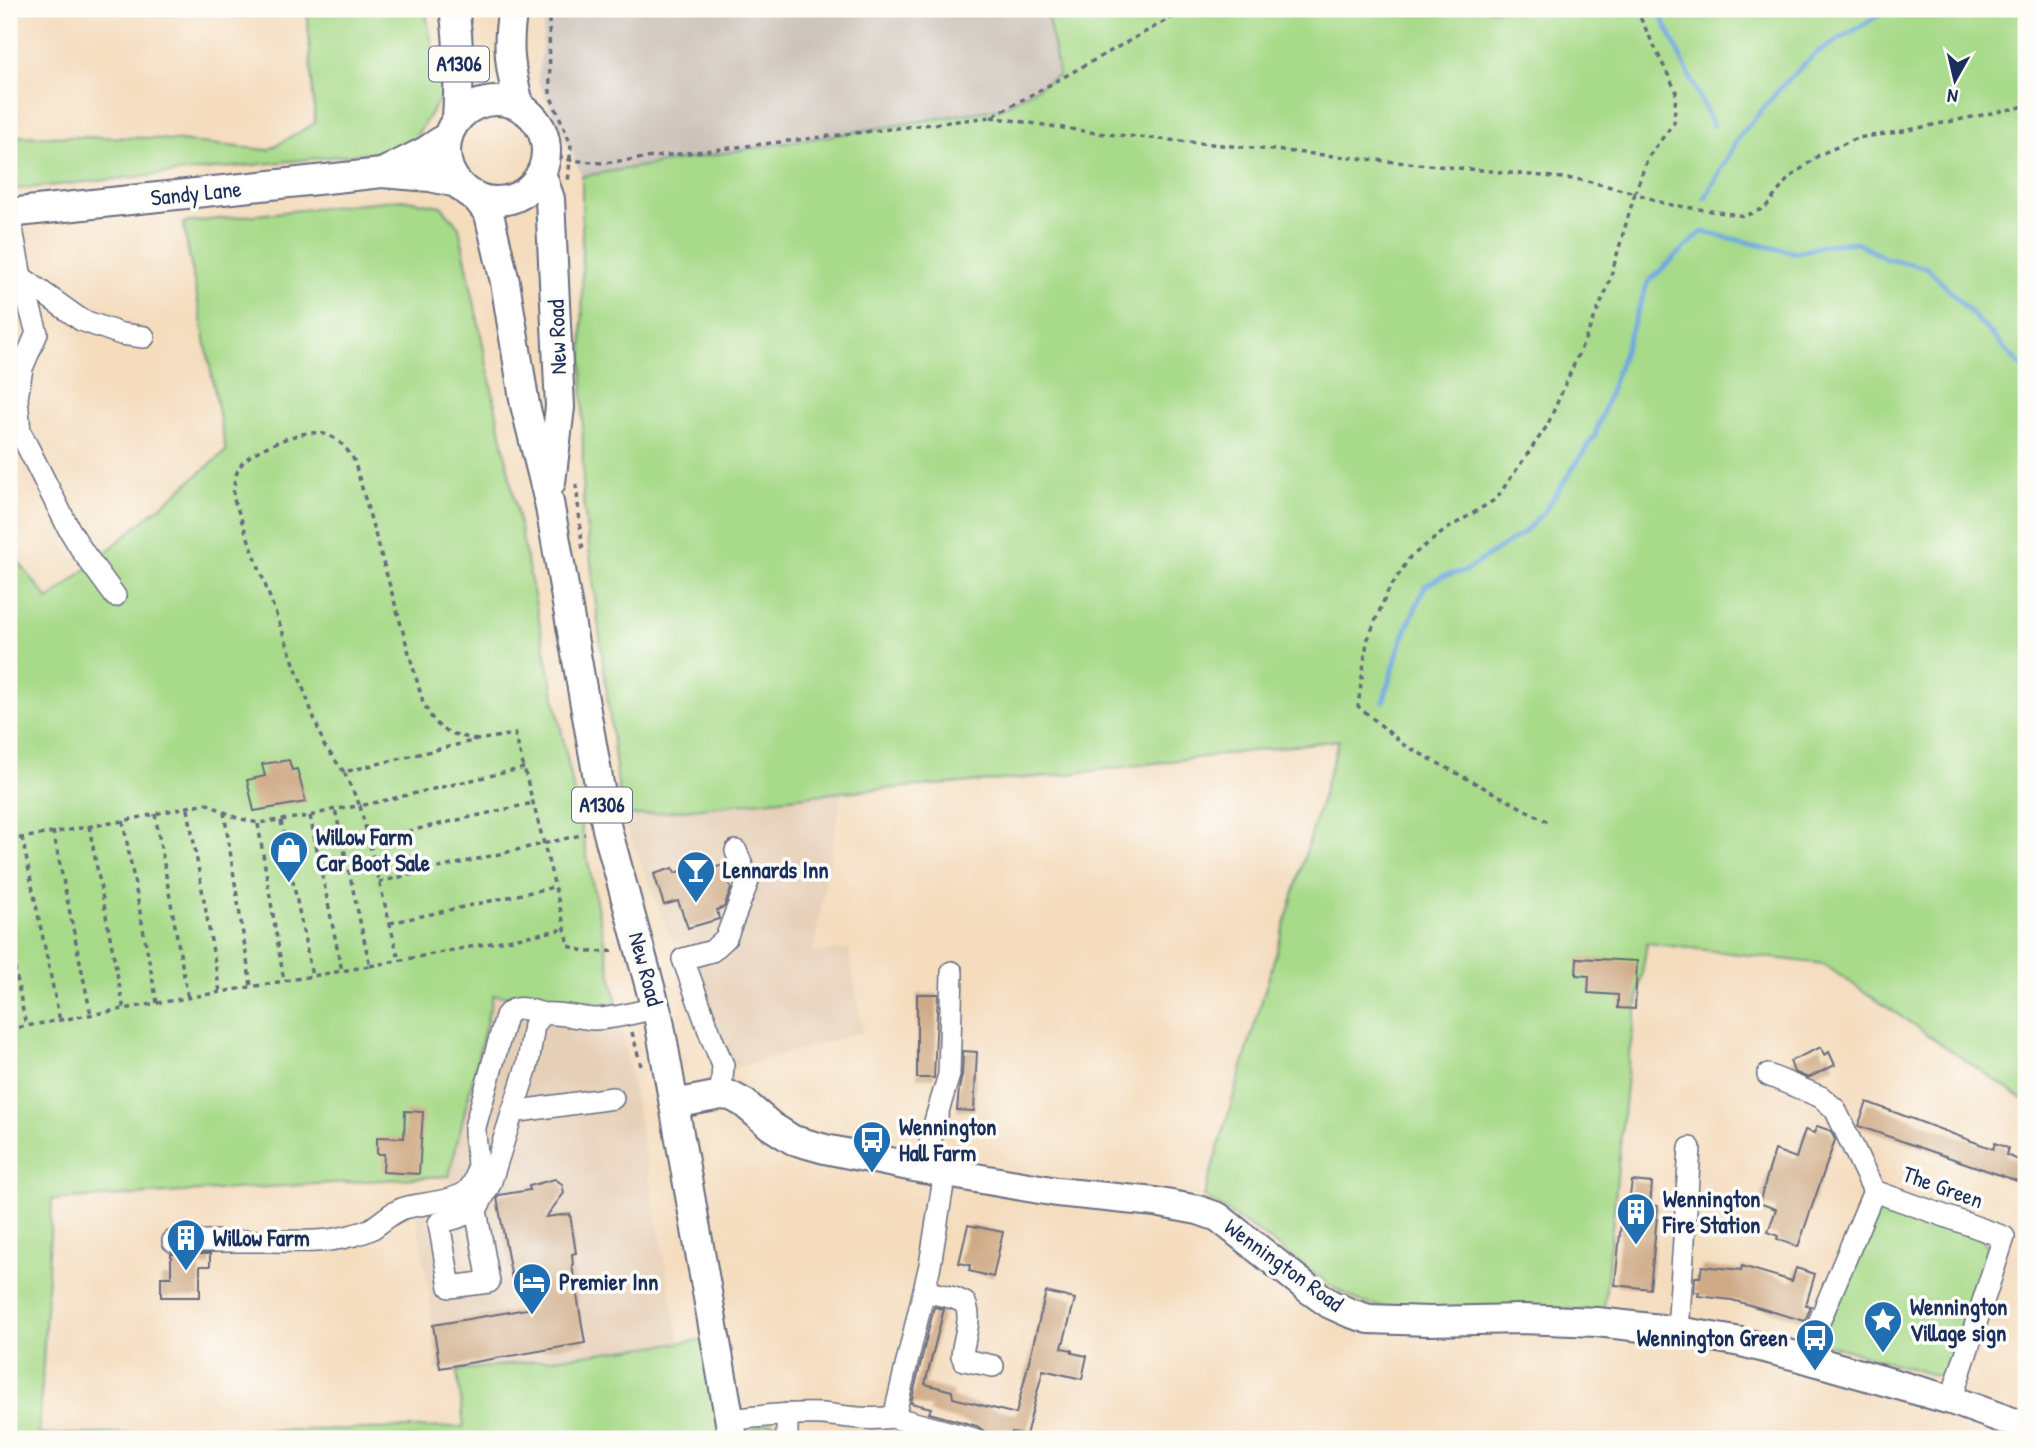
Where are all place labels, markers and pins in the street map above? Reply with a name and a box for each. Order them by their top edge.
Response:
place label: Willow Farm Car Boot Sale [316,821,431,878]
shop icon: Willow Farm Car Boot Sale [268,829,310,884]
bar icon: Lennards Inn [675,849,717,904]
place label: Lennards Inn [723,854,829,885]
place label: Wennington Hall Farm [899,1111,996,1168]
bus stop icon: Wennington Hall Farm [851,1119,893,1174]
place label: Wennington Fire Station [1662,1183,1760,1240]
building icon: Wennington Fire Station [1615,1191,1657,1246]
building icon: Willow Farm [165,1217,207,1272]
place label: Willow Farm [213,1222,310,1253]
hotel icon: Premier Inn [511,1261,553,1316]
place label: Premier Inn [559,1266,658,1297]
place label: Wennington Village sign [1910,1291,2007,1349]
place icon: Wennington Village sign [1862,1299,1904,1354]
bus stop icon: Wennington Green [1794,1317,1836,1372]
place label: Wennington Green [1637,1322,1788,1354]

